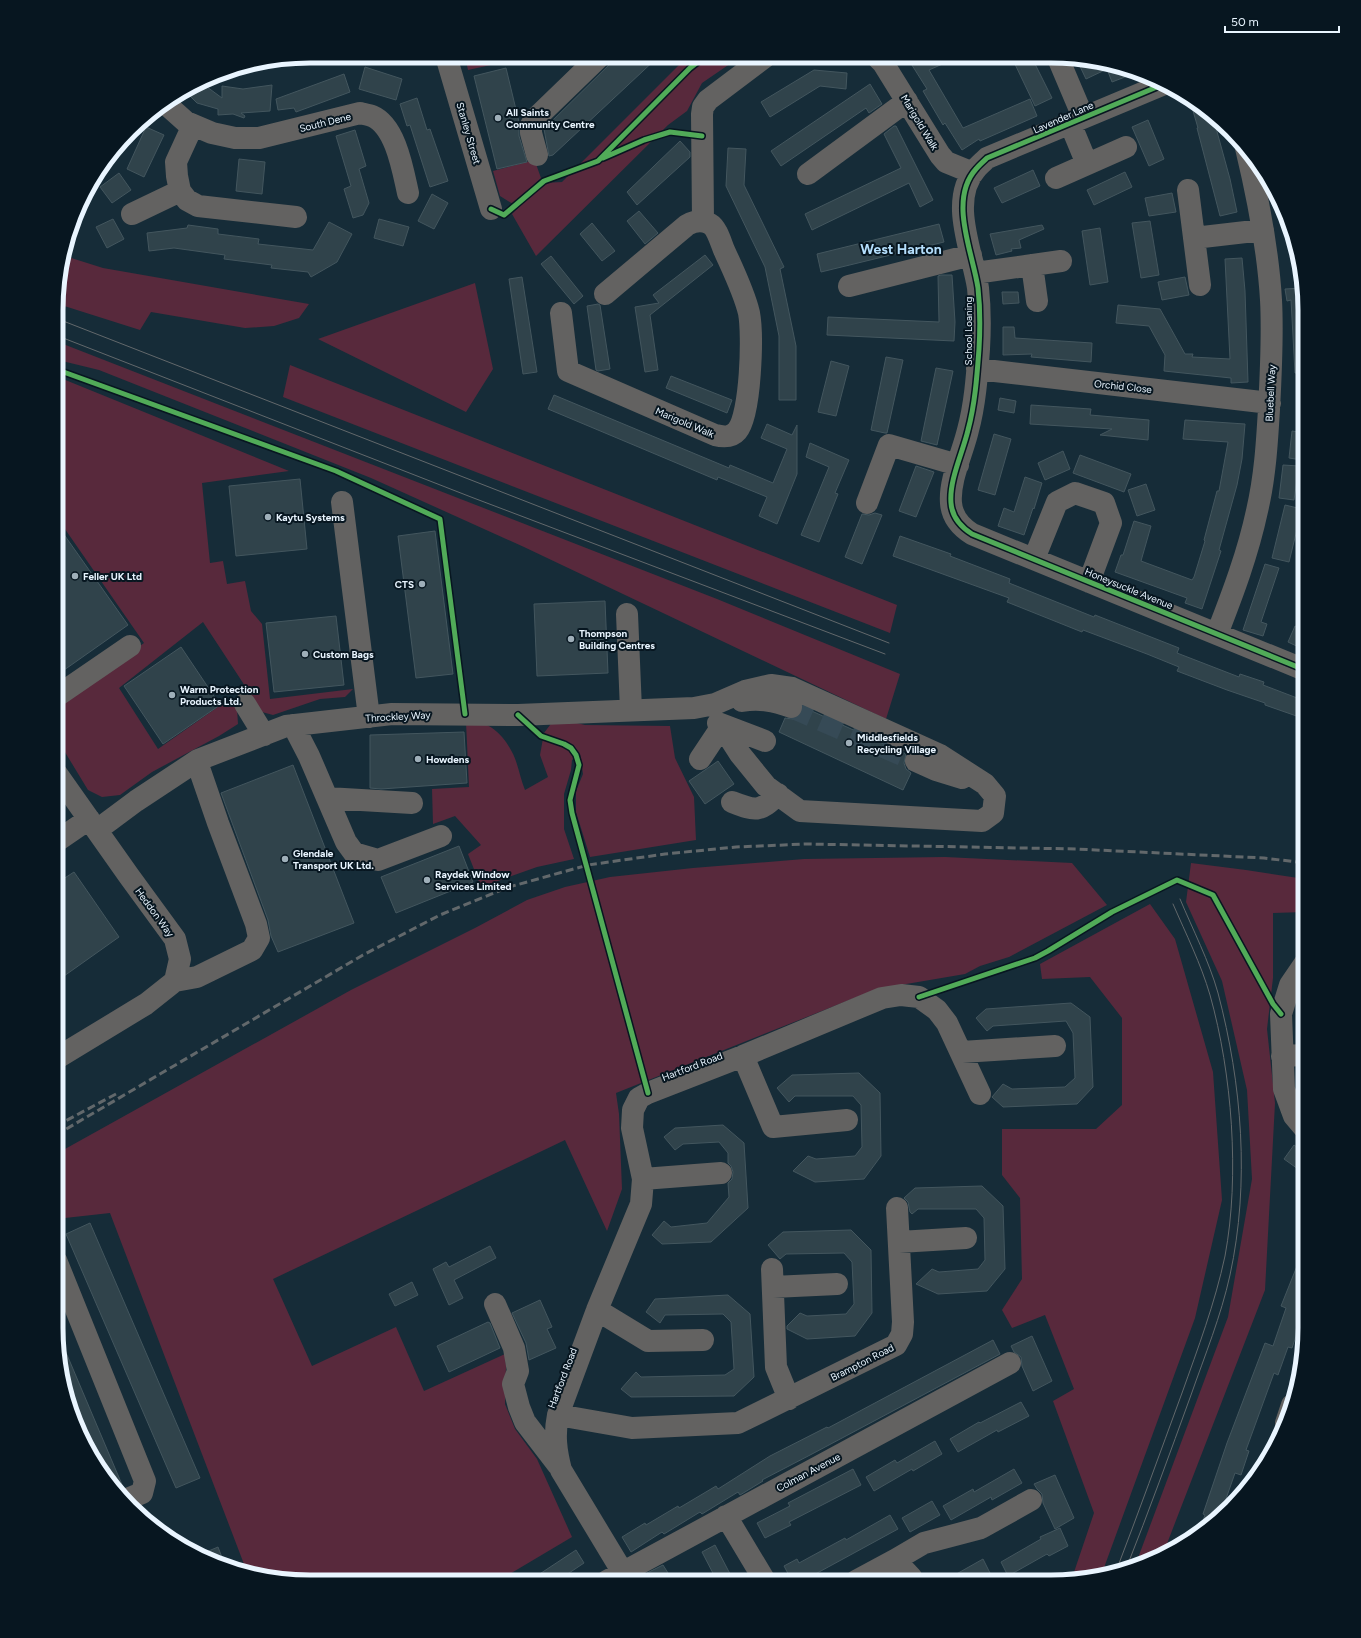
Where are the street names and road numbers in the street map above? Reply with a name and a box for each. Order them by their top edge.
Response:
street label: Marigold Walk [898,92,941,153]
street label: Lavender Lane [1031,98,1096,137]
street label: Stanley Street [453,101,484,166]
street label: South Dene [298,110,353,135]
street label: School Loaning [962,296,975,365]
street label: Bluebell Way [1263,363,1279,422]
street label: Orchid Close [1093,377,1153,396]
street label: Marigold Walk [653,404,716,441]
street label: Honeysuckle Avenue [1083,565,1175,612]
street label: Throckley Way [365,708,432,725]
street label: Heddon Way [132,885,177,940]
street label: Hartford Road [660,1049,724,1084]
street label: Brampton Road [828,1341,896,1384]
street label: Hartford Road [545,1346,580,1410]
street label: Colman Avenue [774,1450,843,1495]

